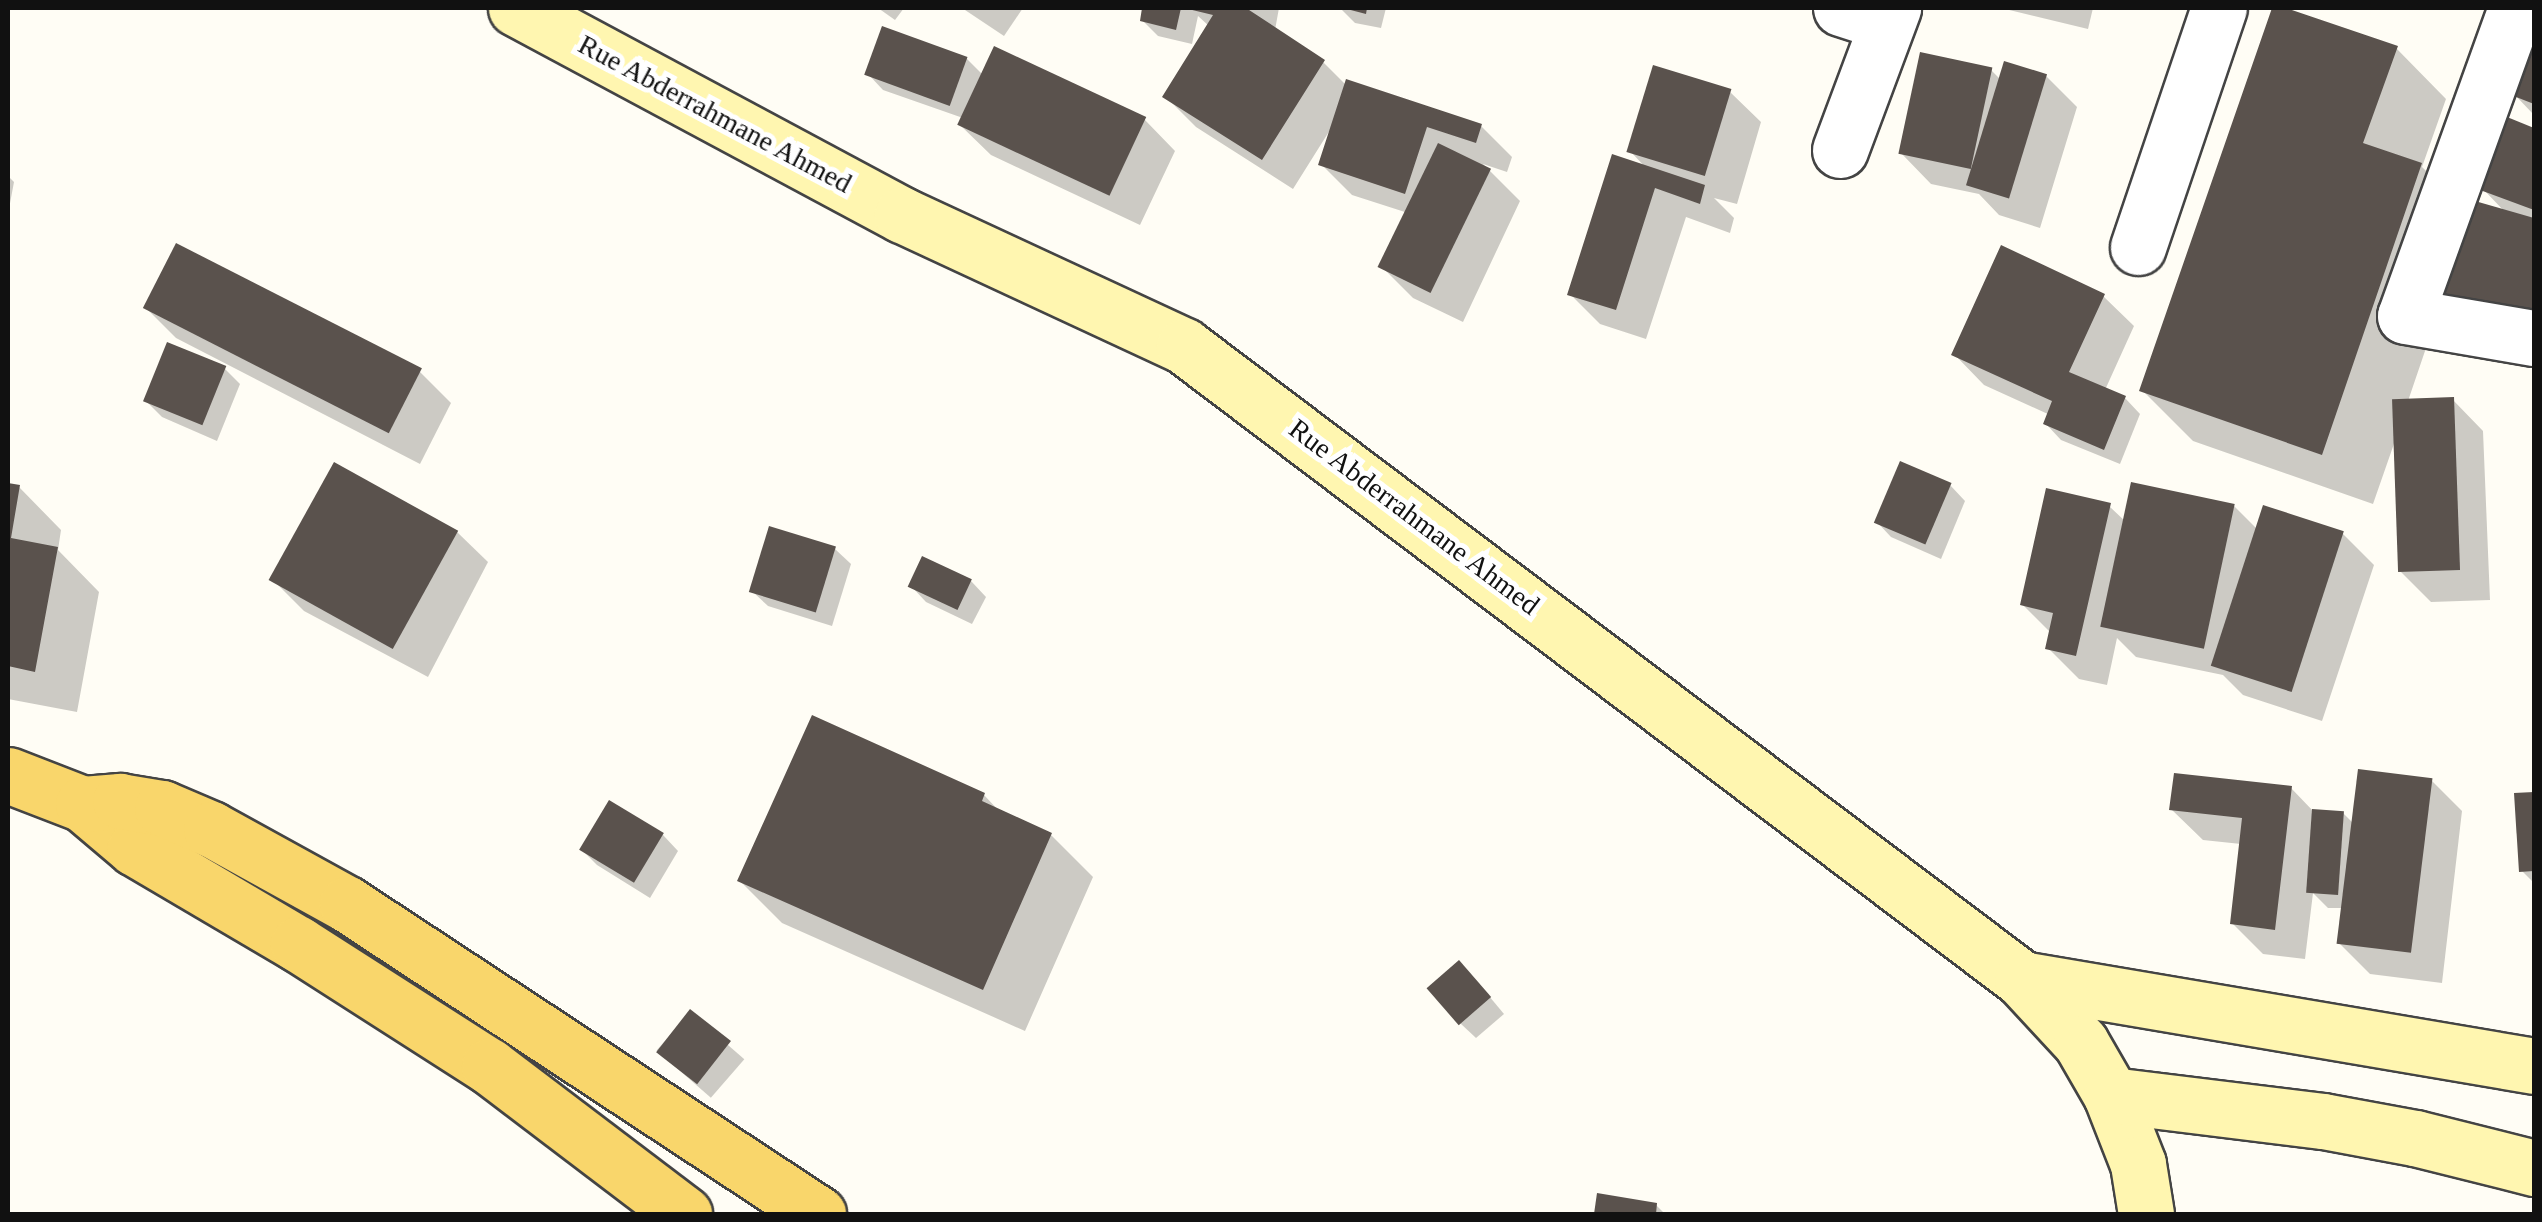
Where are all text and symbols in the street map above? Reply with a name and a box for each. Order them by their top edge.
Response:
street label: Rue Abderrahmane Ahmed [571,27,859,201]
street label: Rue Abderrahmane Ahmed [1281,411,1547,623]

